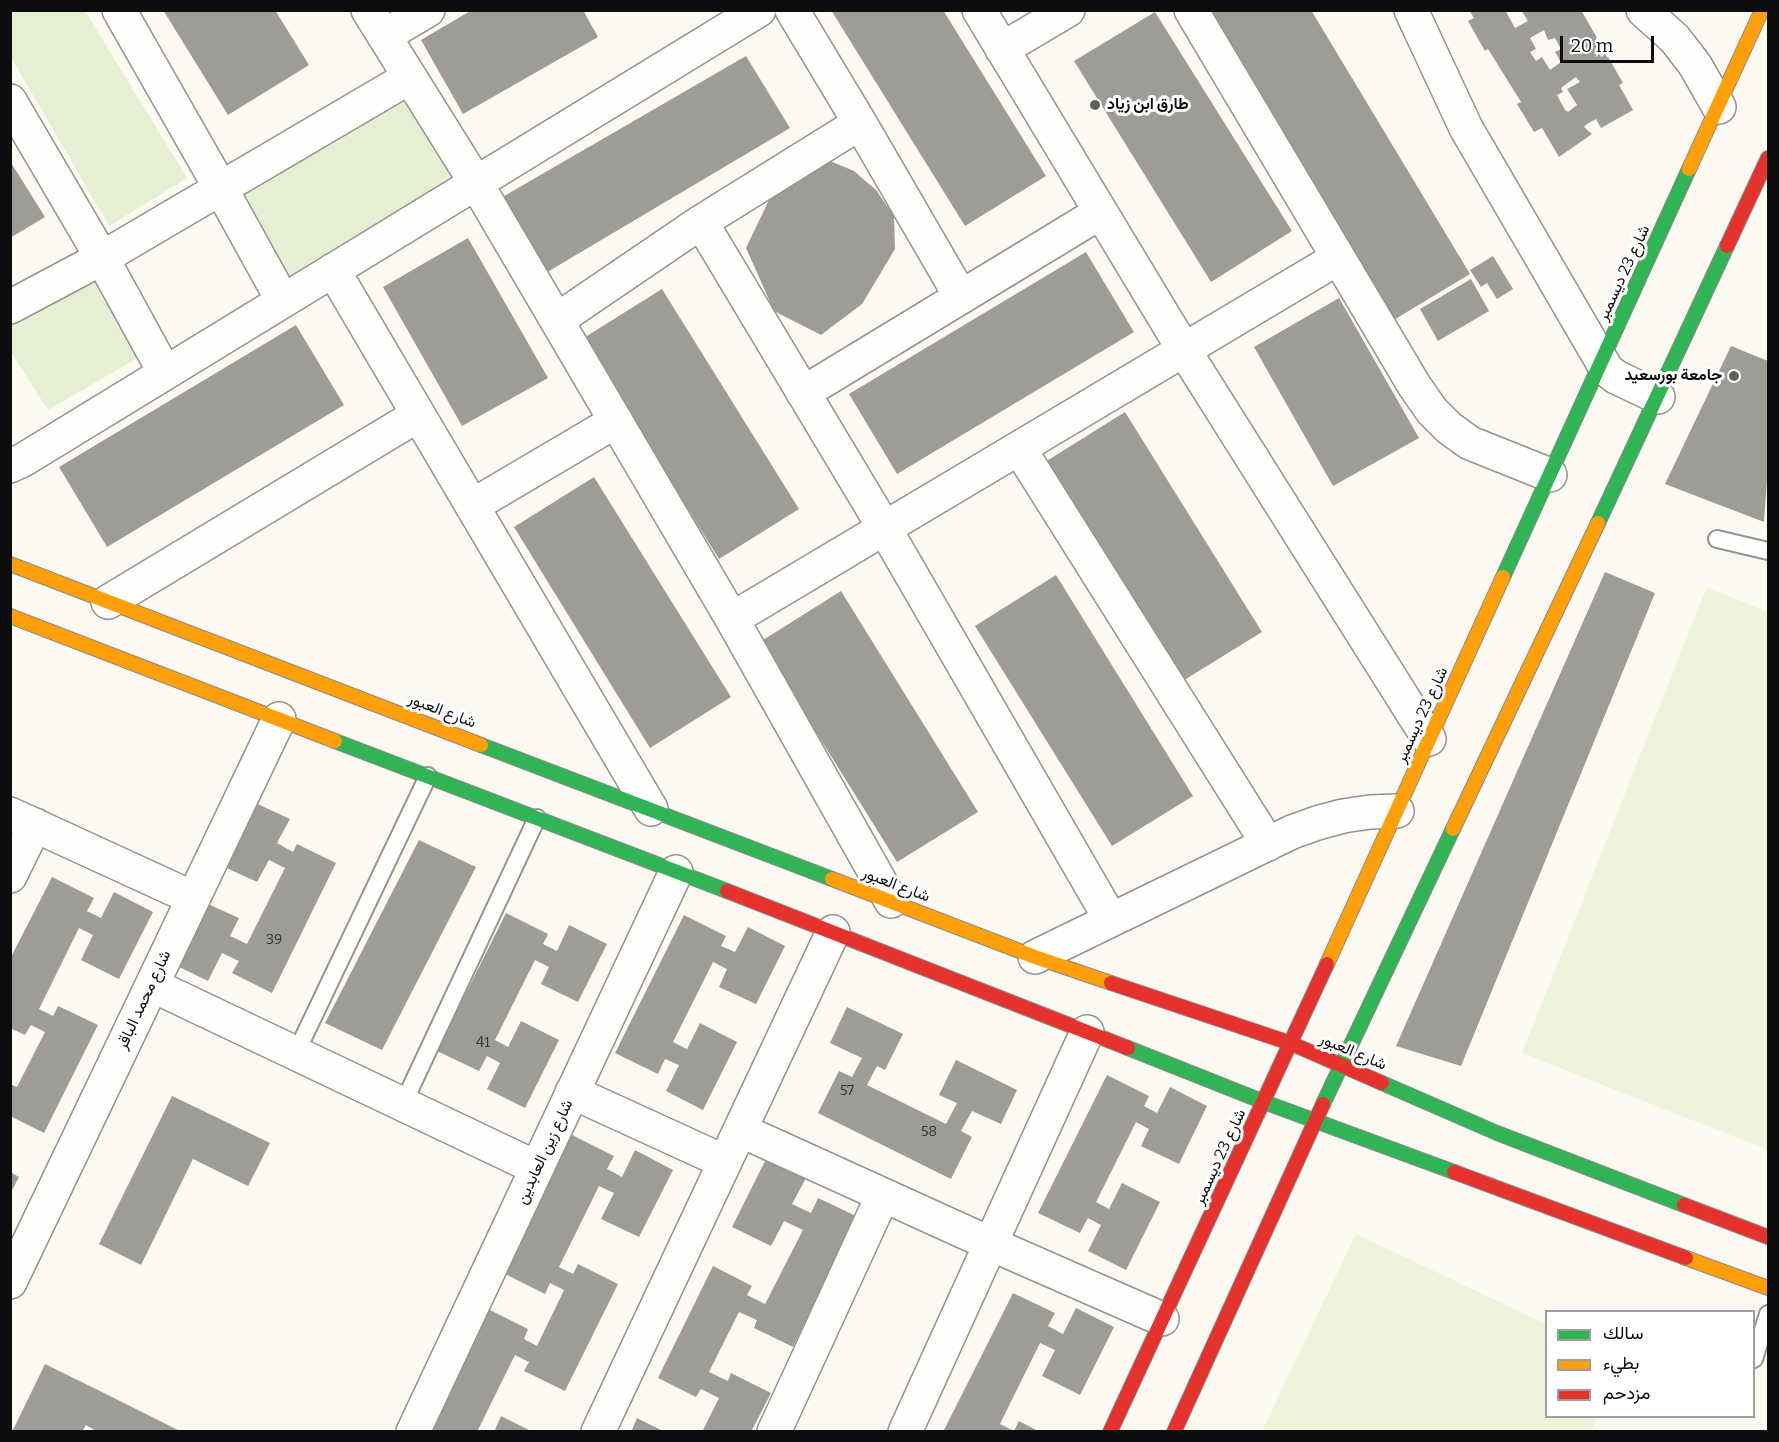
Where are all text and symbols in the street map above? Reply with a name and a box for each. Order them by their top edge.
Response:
scale bar [1563,24,1658,62]
text: 20 m [1571,35,1613,57]
place label: طارق ابن زياد [1107,95,1188,115]
marker: طارق ابن زياد [1088,98,1102,112]
street label: شارع 23 ديسمبر [1593,222,1655,324]
place label: جامعة بورسعيد [1624,366,1722,386]
marker: جامعة بورسعيد [1727,369,1741,383]
street label: شارع 23 ديسمبر [1391,664,1453,766]
street label: شارع العبور [405,689,479,733]
street label: شارع العبور [859,863,933,907]
house number: 39 [266,932,282,948]
street label: شارع محمد الباقر [113,947,175,1053]
street label: شارع العبور [1317,1029,1389,1075]
house number: 41 [476,1035,490,1051]
house number: 57 [840,1083,854,1099]
street label: شارع زين العابدين [512,1097,578,1207]
street label: شارع 23 ديسمبر [1189,1106,1251,1208]
house number: 58 [921,1124,937,1140]
legend [1545,1310,1755,1418]
text: سالك [1603,1322,1643,1344]
text: بطيء [1603,1352,1639,1374]
text: مزدحم [1603,1382,1650,1404]

